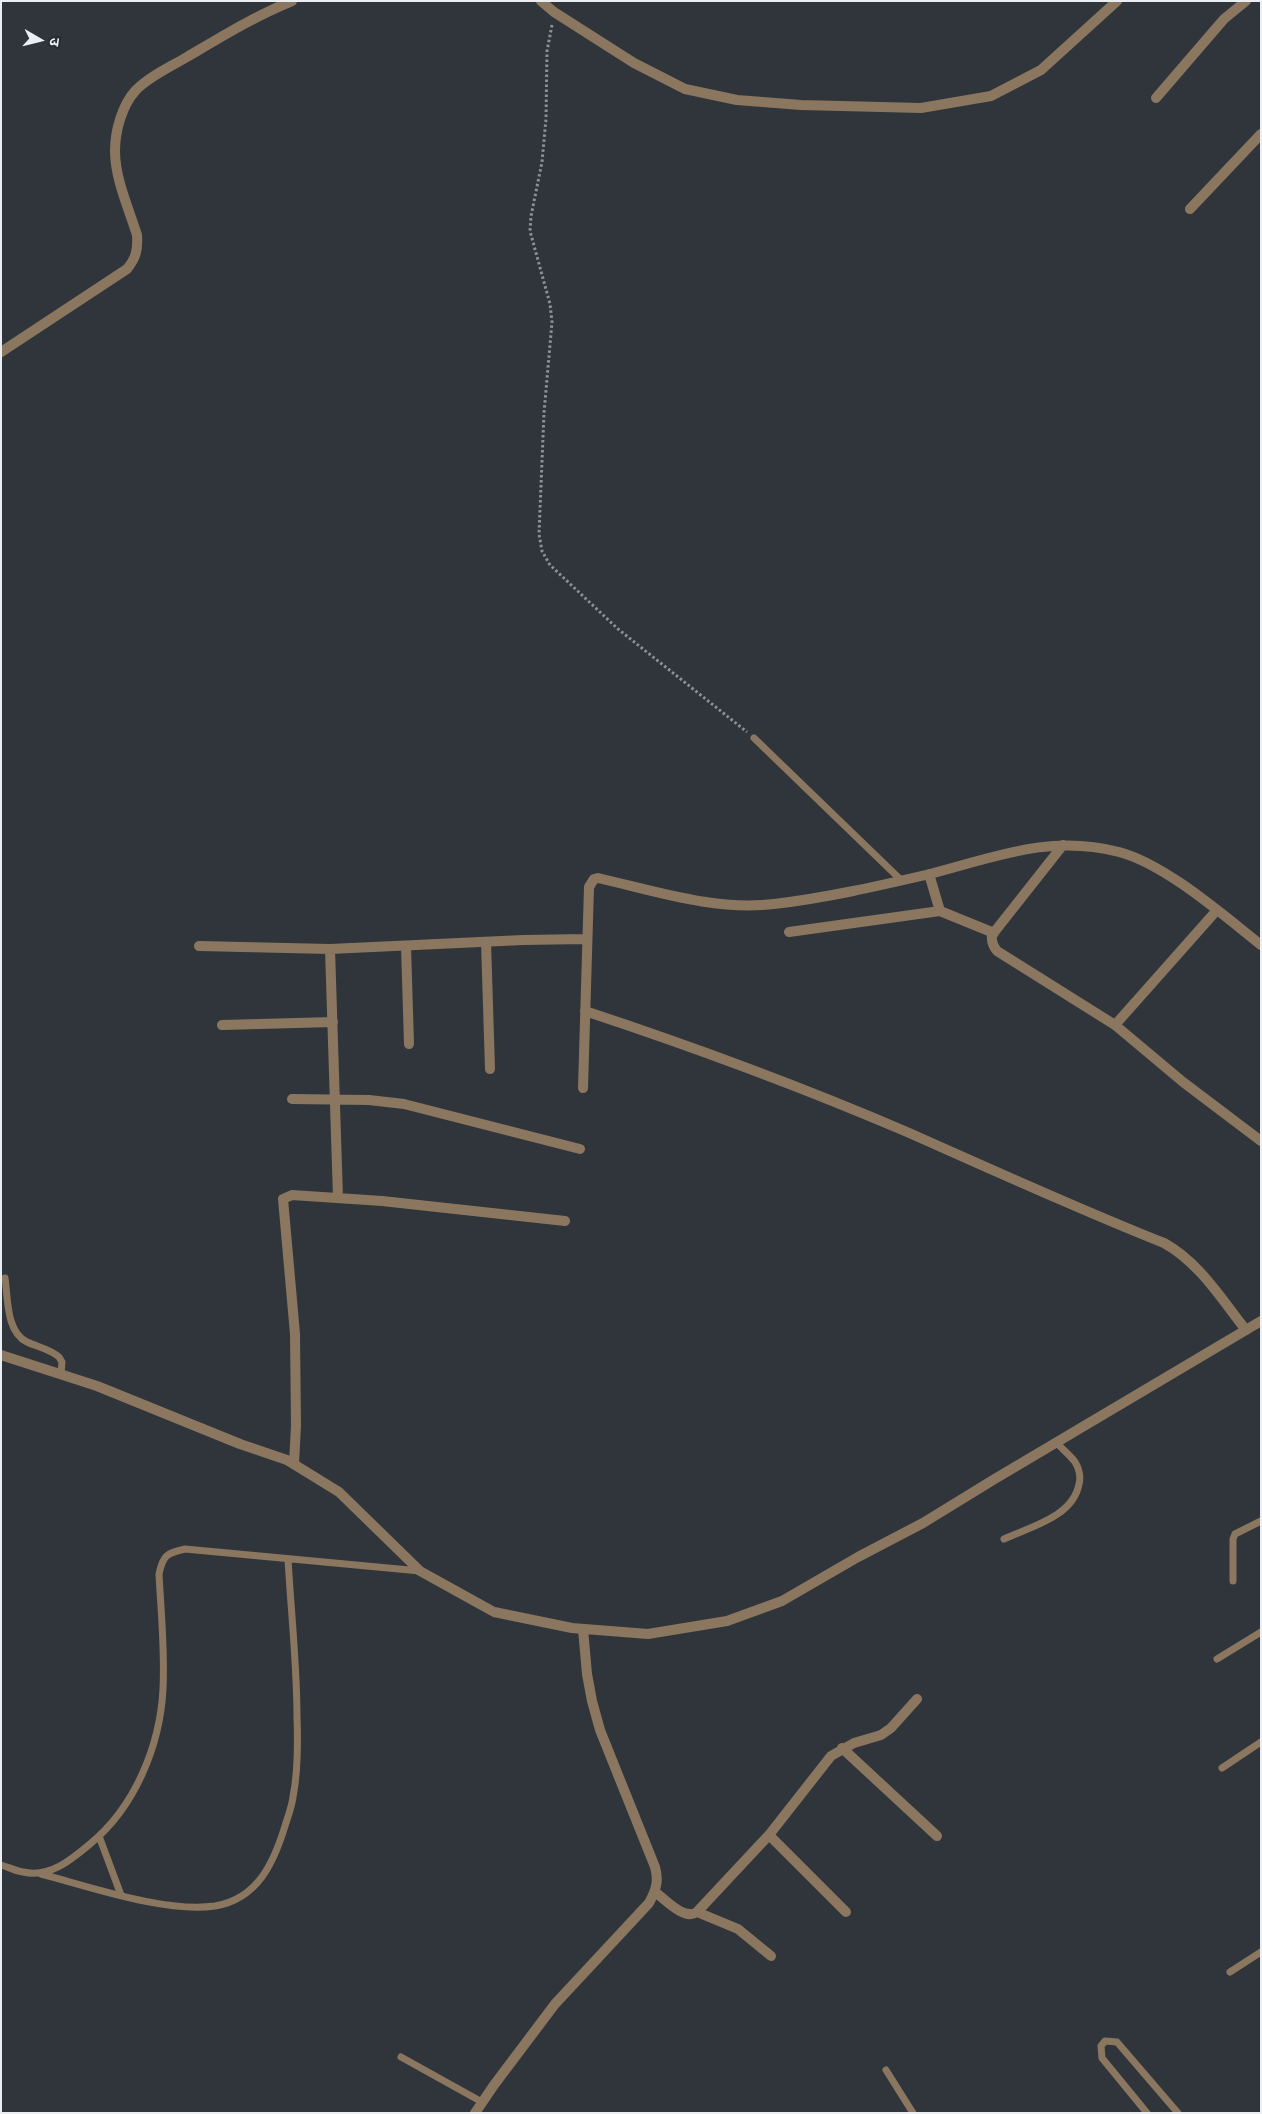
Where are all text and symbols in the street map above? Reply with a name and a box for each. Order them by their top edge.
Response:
north arrow [15,15,65,65]
text: उ [45,37,65,48]

